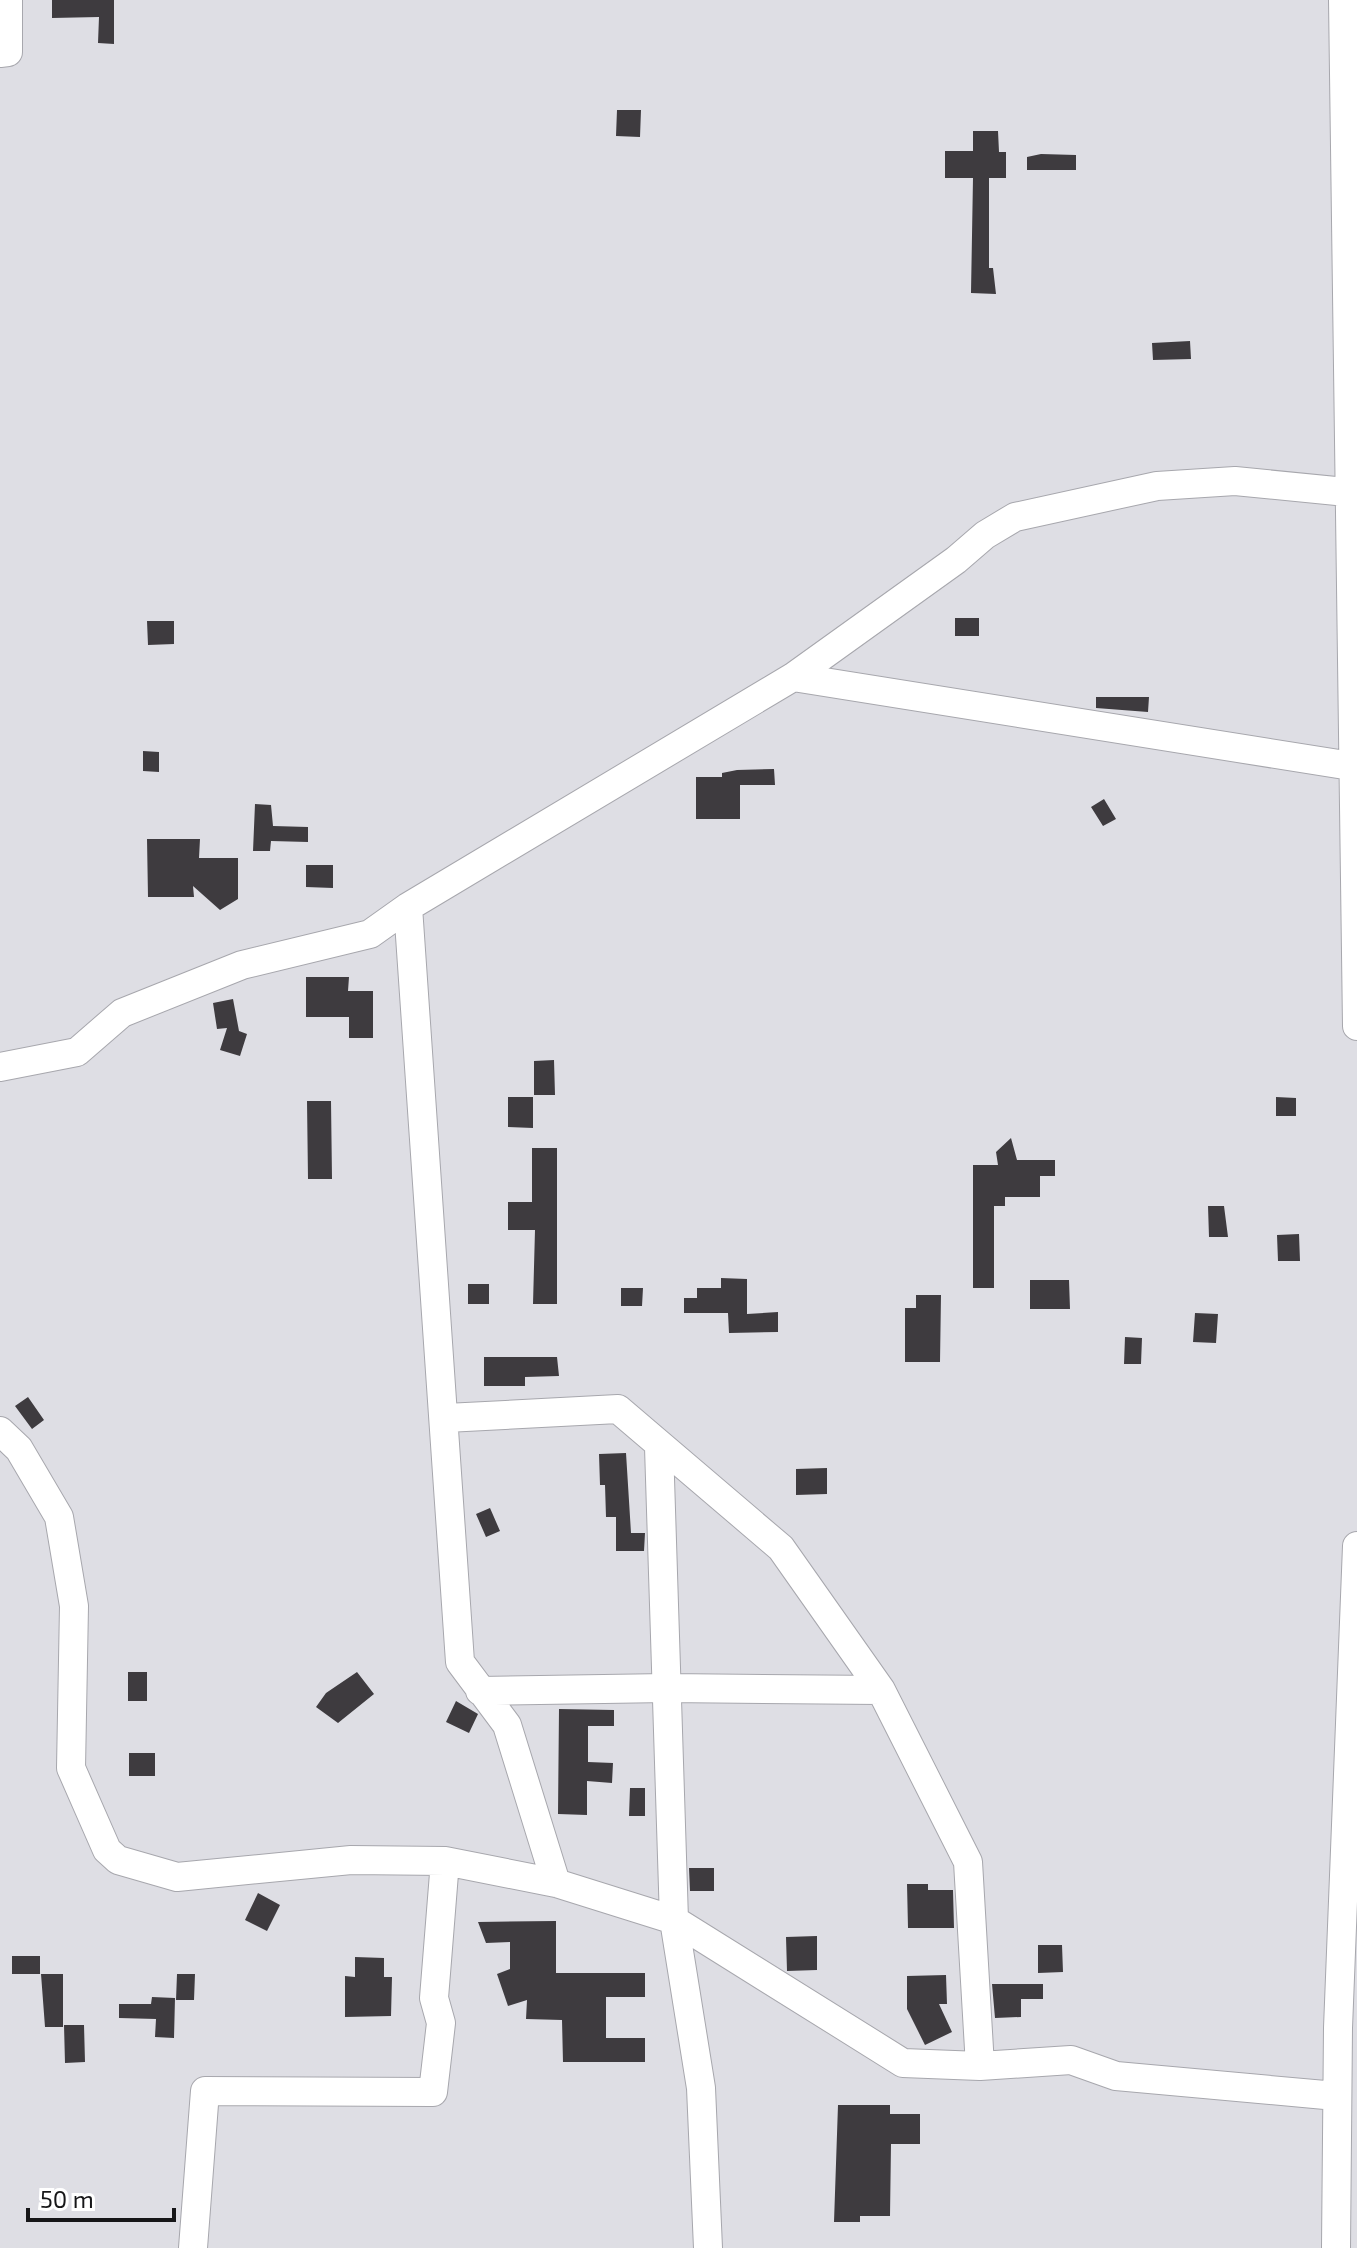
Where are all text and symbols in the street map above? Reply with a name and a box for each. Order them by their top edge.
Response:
scale bar [28,2172,174,2222]
text: 50 m [40,2184,94,2213]

